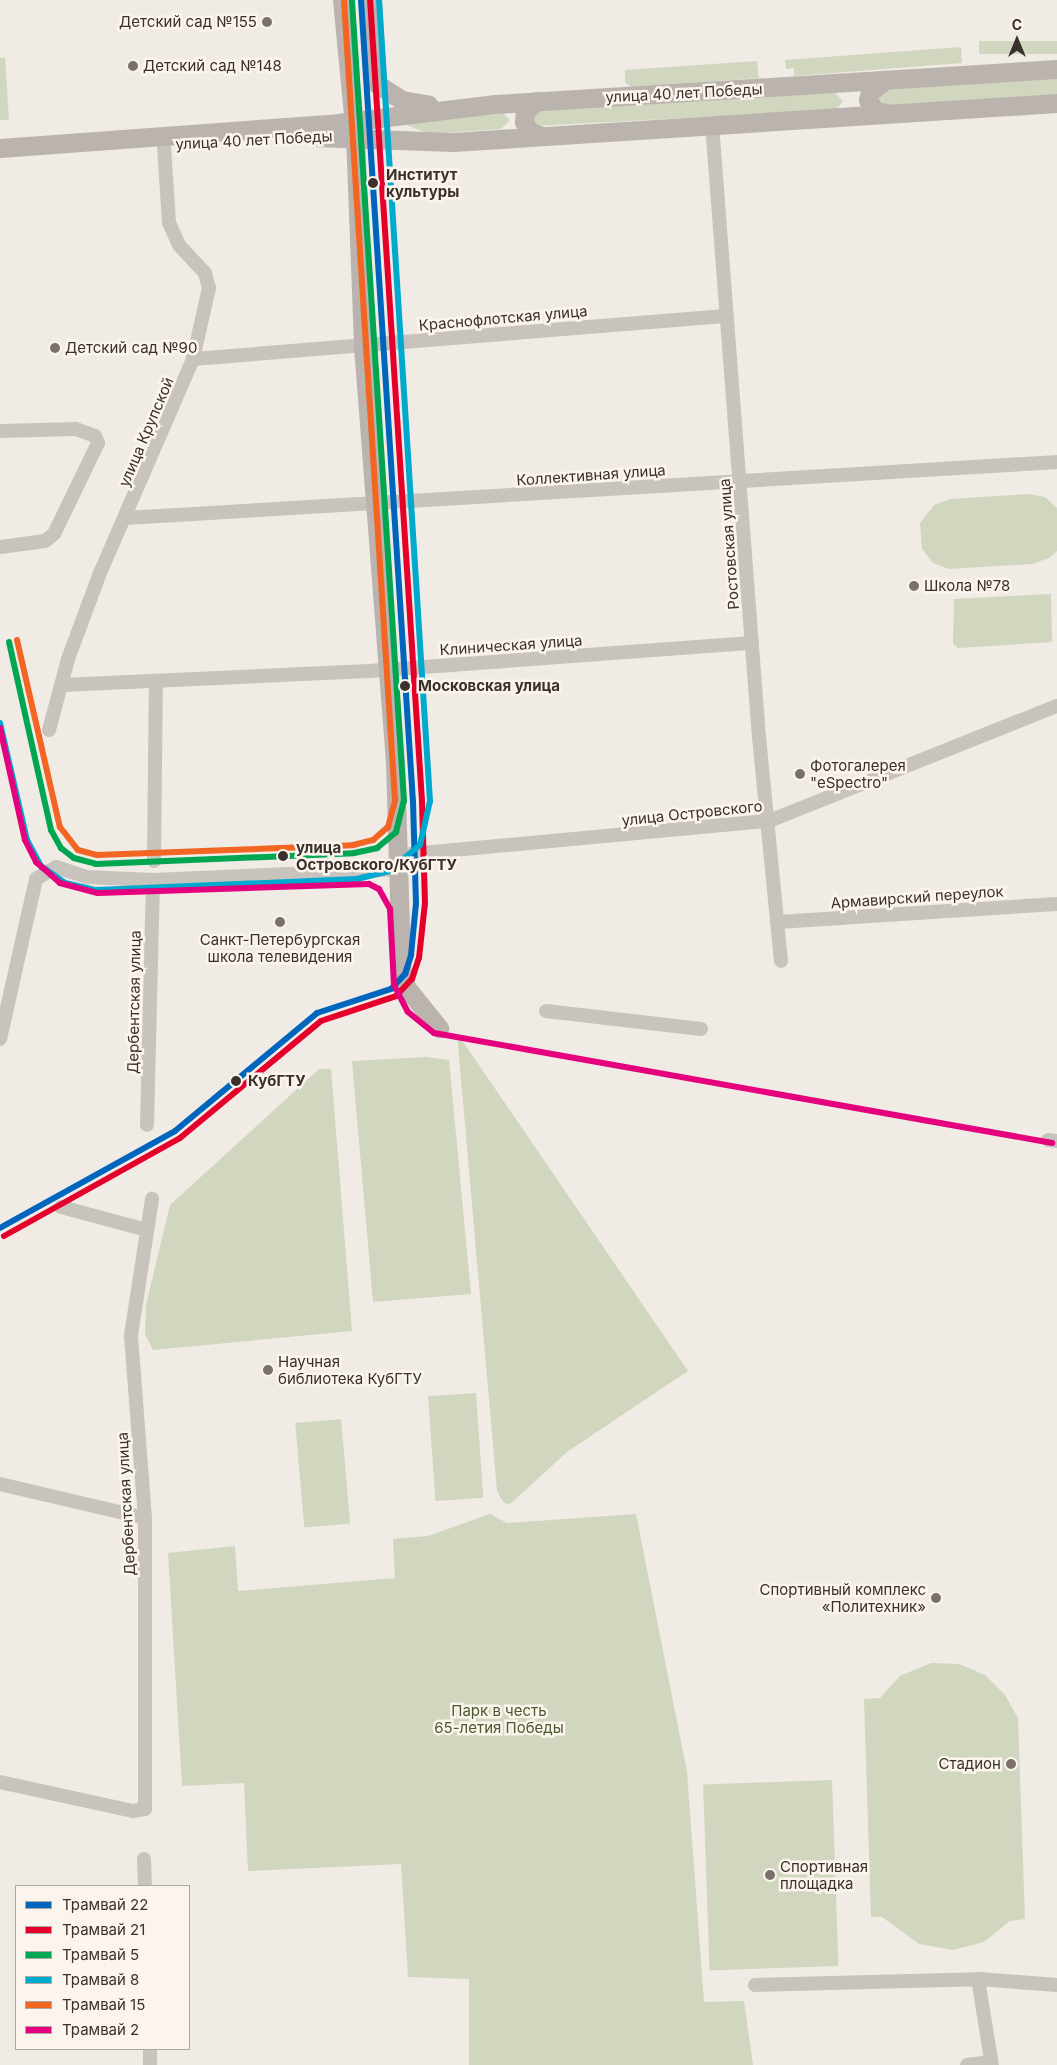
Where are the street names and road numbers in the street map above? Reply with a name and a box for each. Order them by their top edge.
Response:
street label: улица 40 лет Победы [605,80,763,106]
street label: улица 40 лет Победы [175,127,333,153]
street label: Краснофлотская улица [418,302,588,334]
street label: улица Крупской [115,375,177,489]
street label: Коллективная улица [516,461,666,489]
street label: Ростовская улица [715,478,743,610]
street label: Клиническая улица [439,631,583,659]
street label: улица Островского [621,797,763,829]
street label: Армавирский переулок [830,882,1004,912]
street label: Дербентская улица [124,930,144,1074]
street label: Дербентская улица [113,1432,139,1576]

